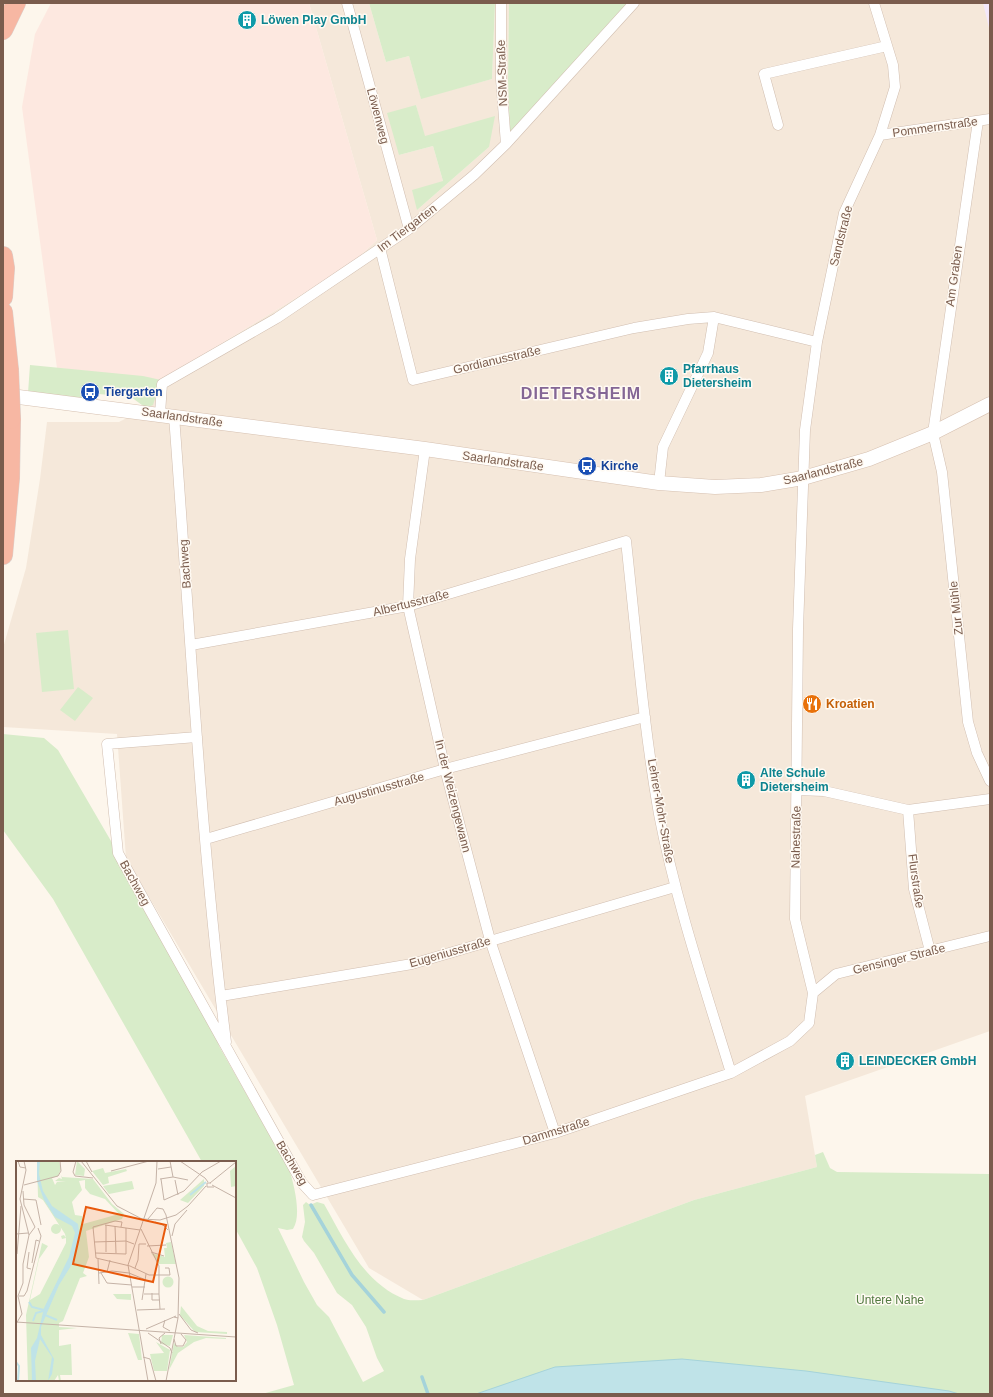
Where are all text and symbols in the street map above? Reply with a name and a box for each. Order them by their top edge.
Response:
building icon: Löwen Play GmbH [236,9,258,31]
place label: Löwen Play GmbH [261,13,366,27]
street label: NSM-Straße [494,39,510,107]
street label: Löwenweg [364,86,392,146]
street label: Pommernstraße [891,114,979,140]
street label: Im Tiergarten [375,201,439,255]
street label: Sandstraße [827,204,855,268]
street label: Am Graben [943,245,965,307]
street label: Gordianusstraße [452,343,542,377]
place label: Pfarrhaus Dietersheim [683,362,752,390]
building icon: Pfarrhaus Dietersheim [658,365,680,387]
bus stop icon: Tiergarten [79,381,101,403]
place label: Tiergarten [104,385,162,399]
district label: DIETERSHEIM [521,385,641,402]
street label: Saarlandstraße [140,404,224,430]
street label: Saarlandstraße [461,448,545,474]
street label: Saarlandstraße [782,454,865,488]
bus stop icon: Kirche [576,455,598,477]
place label: Kirche [601,459,639,473]
street label: Bachweg [176,539,194,589]
street label: Zur Mühle [946,580,966,636]
street label: Albertusstraße [371,587,451,619]
restaurant icon: Kroatien [801,693,823,715]
place label: Kroatien [826,697,875,711]
street label: In der Weizengewann [432,738,474,854]
street label: Lehrer-Mohr-Straße [645,758,677,865]
place label: Alte Schule Dietersheim [760,766,829,794]
street label: Augustinusstraße [332,769,426,809]
building icon: Alte Schule Dietersheim [735,769,757,791]
street label: Nahestraße [788,805,804,868]
street label: Flurstraße [905,853,927,909]
street label: Bachweg [117,858,153,908]
street label: Eugeniusstraße [408,934,493,970]
street label: Gensinger Straße [851,941,947,977]
building icon: LEINDECKER GmbH [834,1050,856,1072]
place label: LEINDECKER GmbH [859,1054,976,1068]
street label: Dammstraße [521,1114,592,1148]
street label: Bachweg [273,1138,311,1188]
inset map [16,1161,236,1381]
park label: Untere Nahe [856,1293,924,1307]

